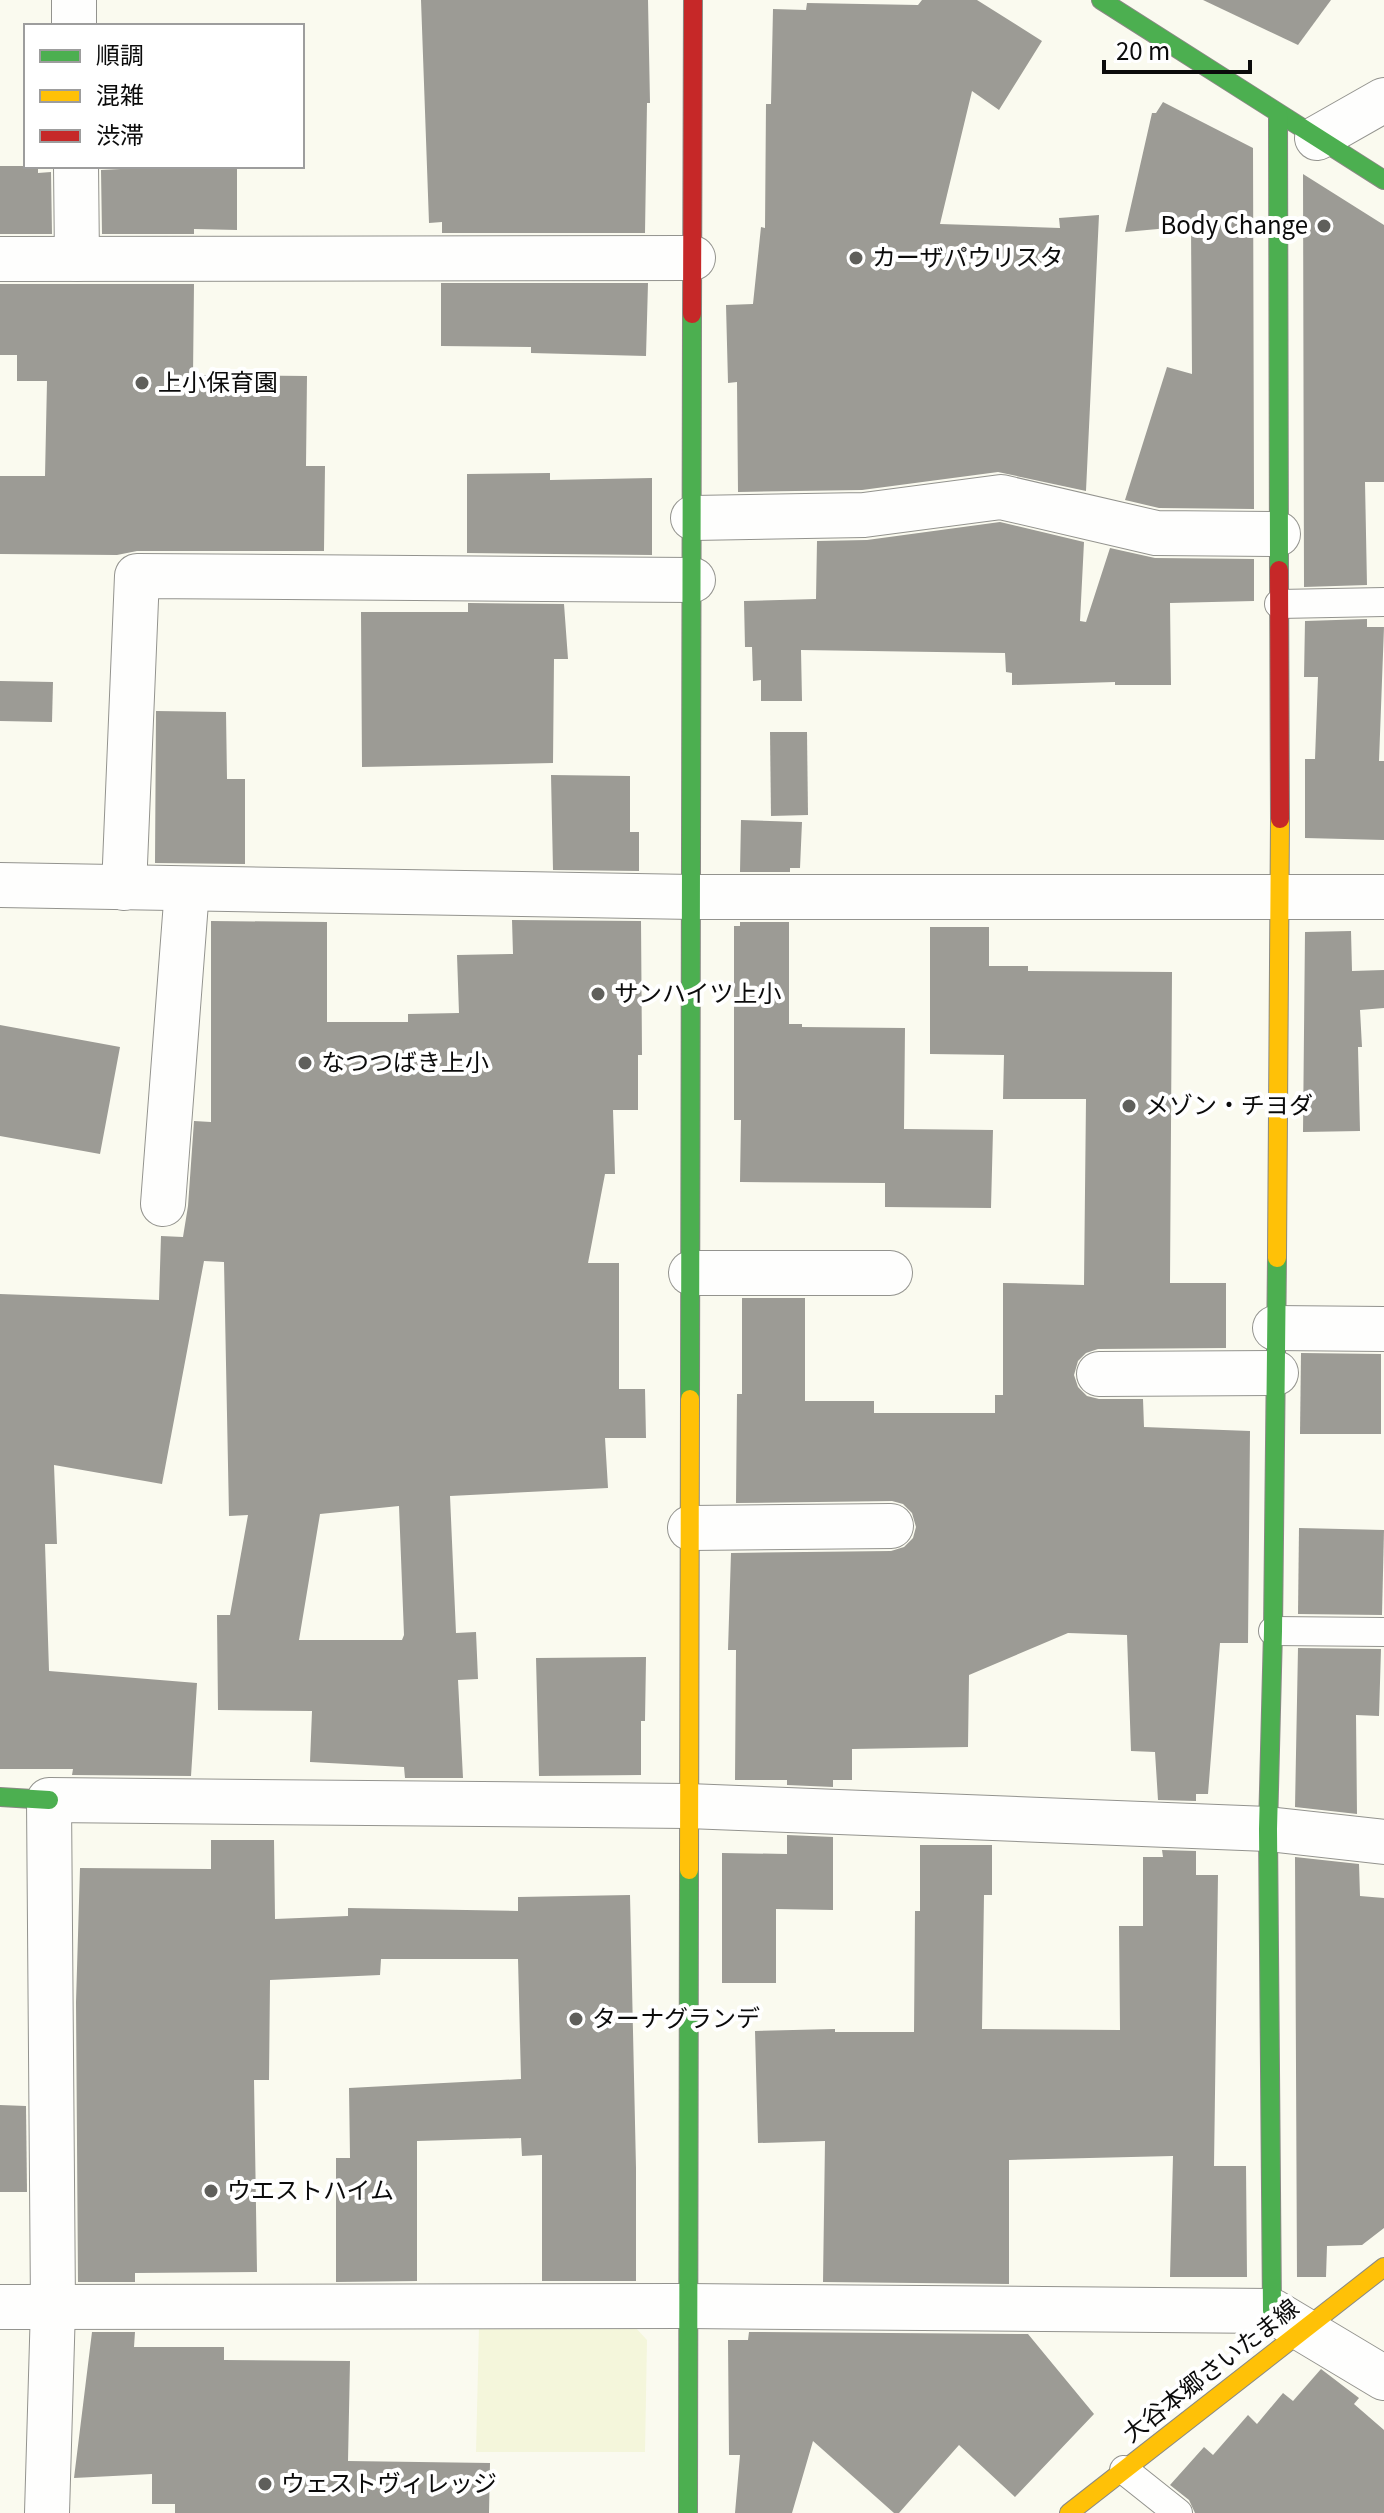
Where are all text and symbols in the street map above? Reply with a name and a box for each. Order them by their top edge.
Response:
legend [24,24,304,168]
scale bar [1104,24,1250,74]
text: 20 m [1116,32,1170,67]
text: 順調 [96,36,144,71]
text: 混雑 [96,76,144,111]
text: 渋滞 [96,116,144,151]
place label: Body Change [1160,206,1308,241]
marker: Body Change [1315,217,1333,235]
place label: カーザパウリスタ [872,238,1064,273]
marker: カーザパウリスタ [847,249,865,267]
place label: 上小保育園 [158,363,278,398]
marker: 上小保育園 [133,374,151,392]
place label: サンハイツ上小 [614,974,782,1009]
marker: サンハイツ上小 [589,985,607,1003]
place label: なつつばき上小 [321,1043,489,1078]
marker: なつつばき上小 [296,1054,314,1072]
place label: メゾン・チヨダ [1145,1086,1313,1121]
marker: メゾン・チヨダ [1120,1097,1138,1115]
place label: ターナグランデ [592,1999,760,2034]
marker: ターナグランデ [567,2010,585,2028]
place label: ウエストハイム [227,2171,394,2206]
marker: ウエストハイム [202,2182,220,2200]
street label: 大谷本郷さいたま線 [1114,2289,1305,2449]
place label: ウェストヴィレッジ [281,2464,497,2499]
marker: ウェストヴィレッジ [256,2475,274,2493]

